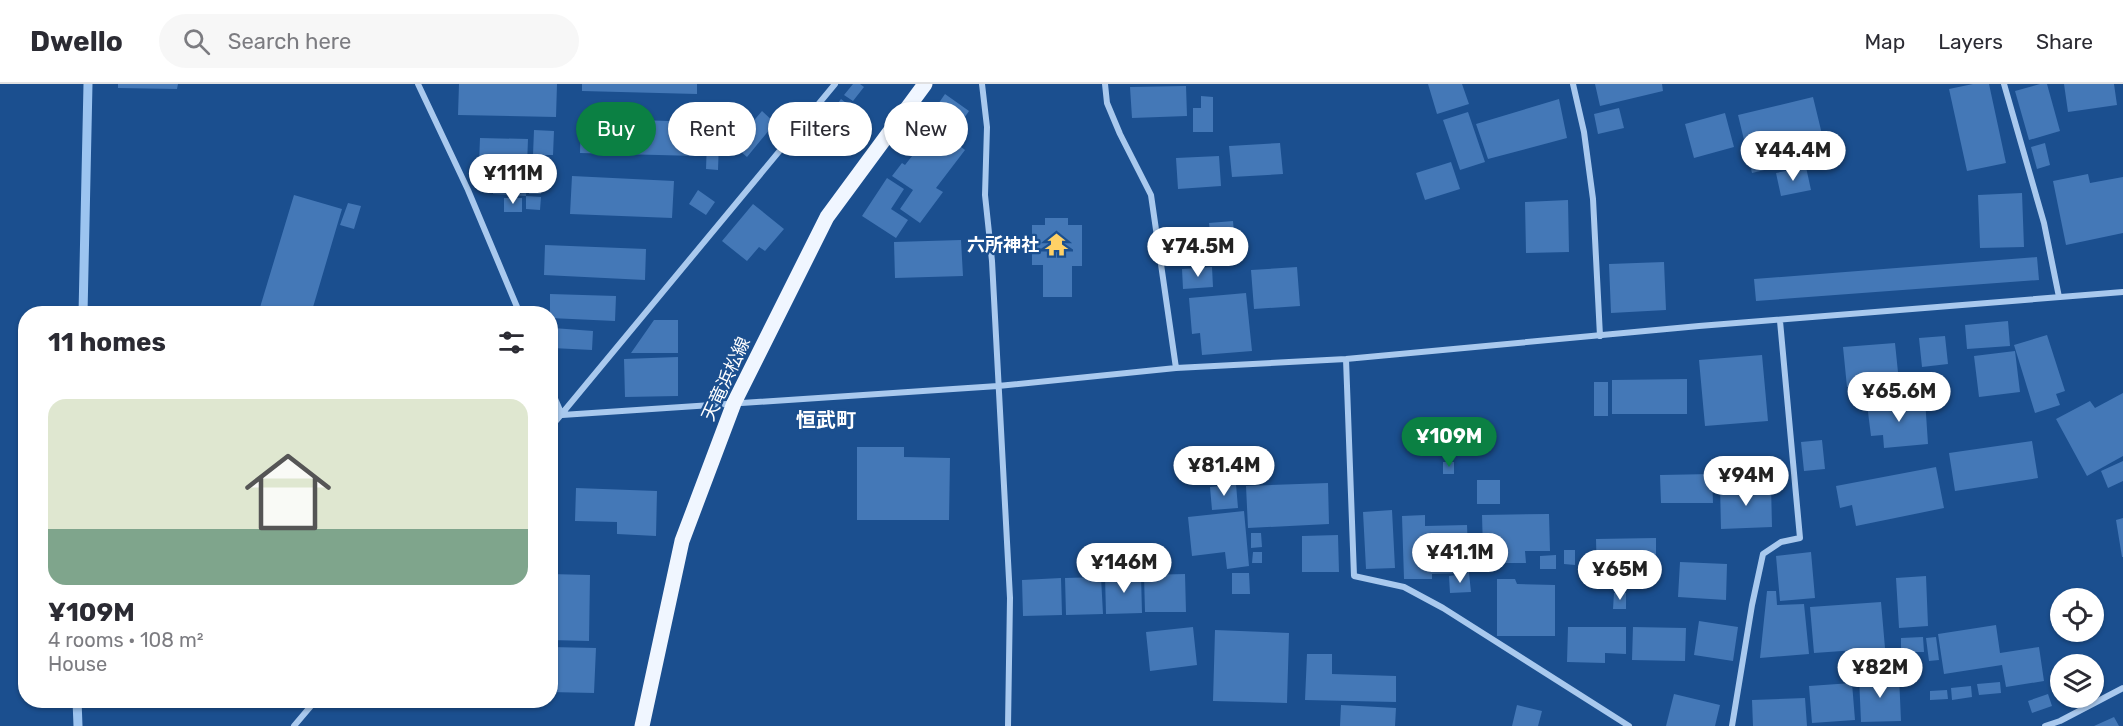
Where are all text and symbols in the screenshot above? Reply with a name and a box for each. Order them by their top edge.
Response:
search box [159,14,579,68]
text: Dwello [30,25,123,58]
icon: search [180,25,213,58]
text: Search here [228,28,351,55]
text: Map [1864,29,1905,54]
text: Layers [1938,29,2003,54]
text: Share [2036,29,2093,54]
chip: Buy [576,102,656,156]
chip: Rent [668,102,756,156]
chip: Filters [768,102,872,156]
chip: New [884,102,968,156]
pin: ¥44.4M [1744,131,1842,182]
text: ¥44.4M [1755,138,1831,162]
pin: ¥111M [471,154,555,205]
text: ¥111M [483,161,543,185]
pin: ¥74.5M [1149,227,1247,278]
temple icon: 六所神社 [1044,232,1070,258]
place label: 六所神社 [967,234,1039,256]
text: ¥74.5M [1161,234,1235,258]
icon: filters [495,326,528,359]
text: 11 homes [48,327,166,358]
street label: 天竜浜松線 [697,334,755,424]
pin: ¥65.6M [1850,372,1948,423]
text: ¥65.6M [1862,379,1936,403]
district label: 恒武町 [796,408,856,432]
pin: ¥109M [1407,417,1491,468]
text: ¥109M [1416,424,1482,448]
icon: home [234,438,342,546]
pin: ¥81.4M [1175,446,1273,497]
text: ¥81.4M [1187,453,1261,477]
pin: ¥94M [1710,456,1782,507]
text: ¥94M [1718,463,1774,487]
pin: ¥41.1M [1411,533,1509,584]
text: ¥41.1M [1426,540,1494,564]
pin: ¥146M [1082,543,1166,594]
text: ¥146M [1091,550,1157,574]
pin: ¥65M [1584,550,1656,601]
text: ¥65M [1592,557,1648,581]
map controls [2050,588,2104,708]
button: locate [2050,588,2104,642]
text: ¥109M [48,597,135,628]
text: 4 rooms · 108 m² [48,628,204,652]
pin: ¥82M [1844,648,1916,699]
text: House [48,652,107,676]
button: layers [2050,654,2104,708]
text: ¥82M [1852,655,1908,679]

